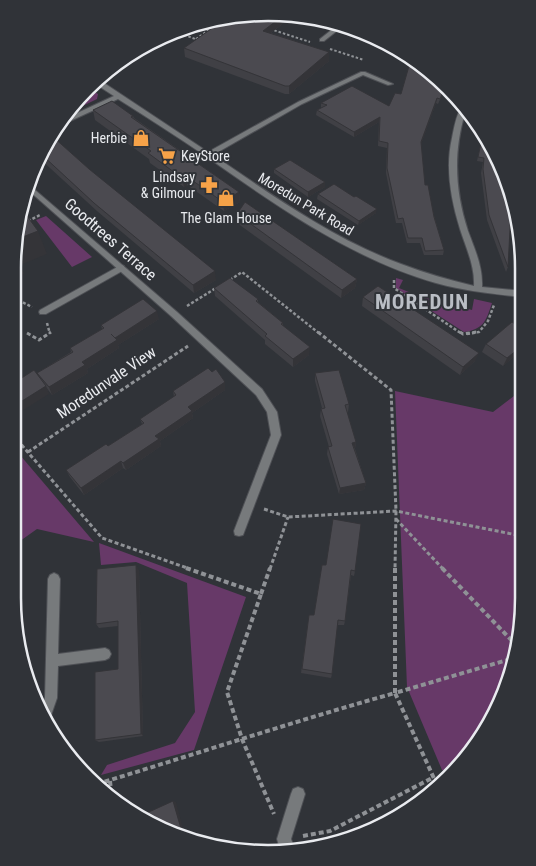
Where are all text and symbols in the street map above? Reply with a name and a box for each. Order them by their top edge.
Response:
shop icon: Herbie [131,128,151,148]
place label: Herbie [91,130,127,146]
supermarket icon: KeyStore [157,146,177,166]
place label: KeyStore [181,148,230,164]
place label: Lindsay & Gilmour [141,169,195,201]
street label: Moredun Park Road [255,169,357,239]
pharmacy icon: Lindsay & Gilmour [199,175,219,195]
shop icon: The Glam House [216,188,236,208]
street label: Goodtrees Terrace [61,194,161,284]
place label: The Glam House [180,210,272,226]
district label: MOREDUN [375,290,469,314]
street label: Moredunvale View [53,342,159,423]

